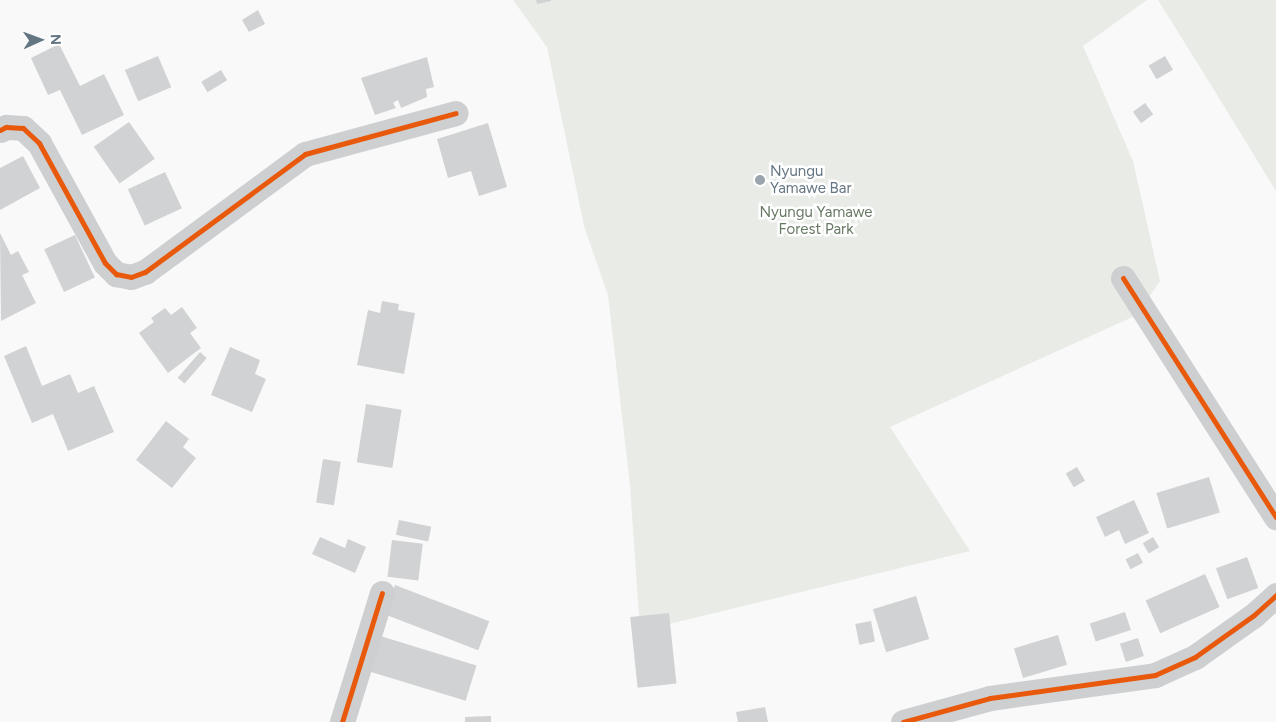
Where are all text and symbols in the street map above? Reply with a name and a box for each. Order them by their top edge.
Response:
north arrow [15,15,65,65]
text: N [47,34,64,45]
place label: Nyungu Yamawe Bar [770,162,851,197]
marker: Nyungu Yamawe Bar [754,174,766,186]
park label: Nyungu Yamawe Forest Park [759,203,873,238]

